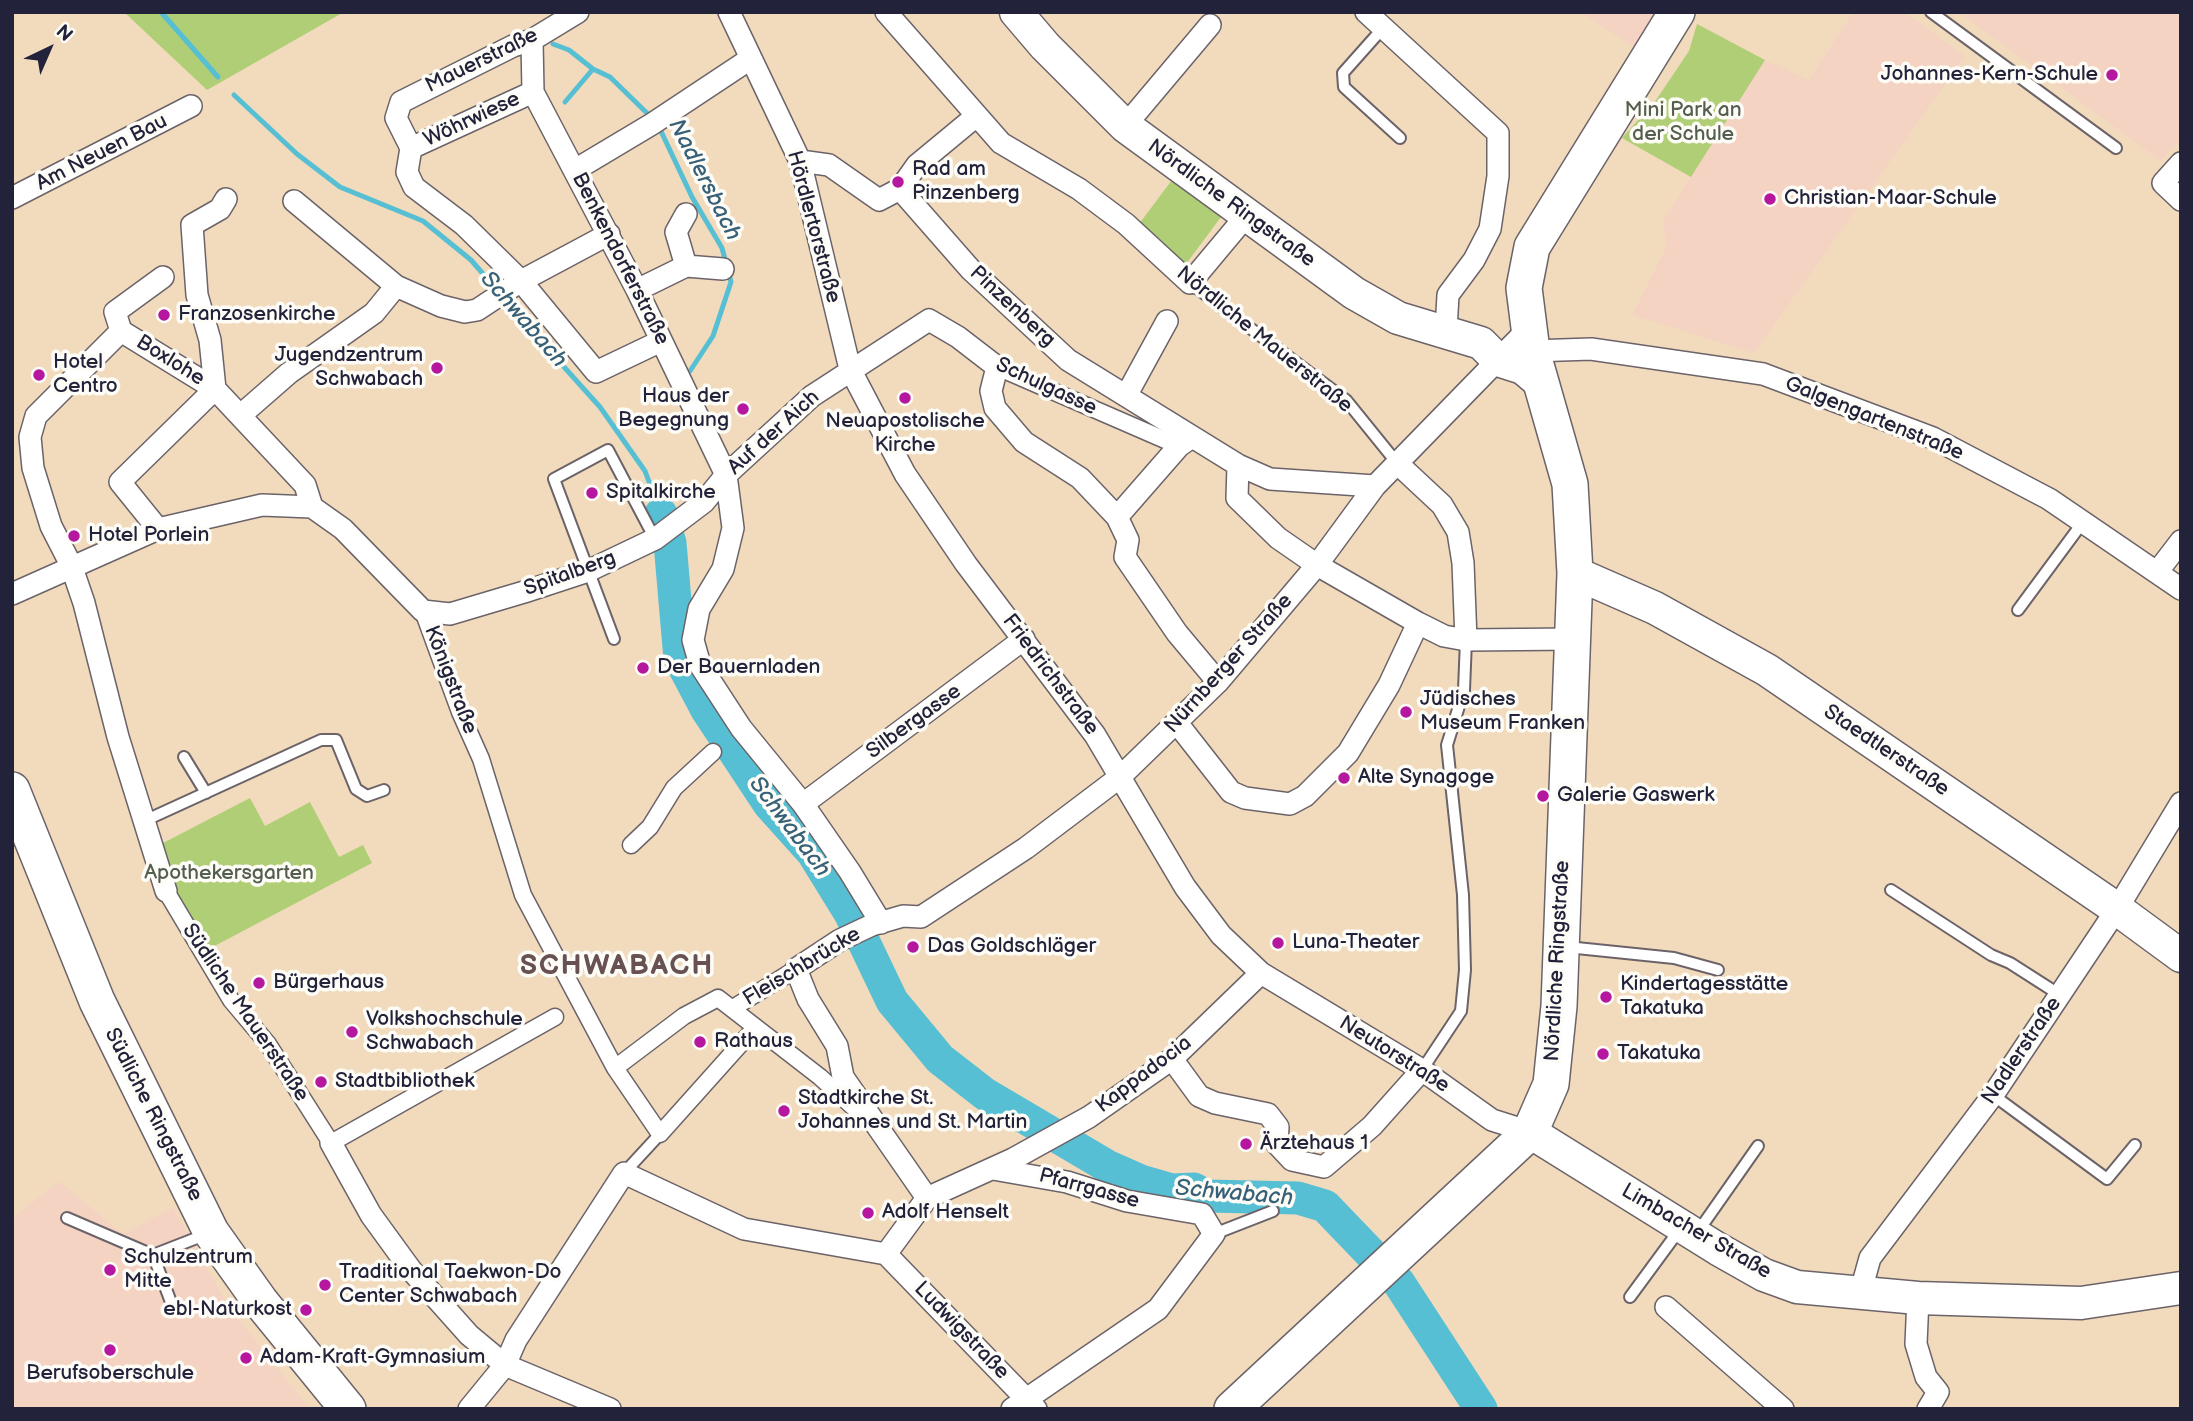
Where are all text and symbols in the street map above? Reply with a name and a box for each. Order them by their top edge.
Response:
north arrow [14,14,84,84]
text: N [51,20,77,47]
street label: Mauerstraße [422,23,542,99]
place label: Johannes-Kern-Schule [1881,62,2098,88]
marker: Johannes-Kern-Schule [2104,67,2120,83]
street label: Wöhrwiese [420,87,524,153]
park label: Mini Park an der Schule [1625,98,1741,148]
street label: Am Neuen Bau [32,109,172,197]
water label: Nadlersbach [662,115,746,245]
street label: Nördliche Ringstraße [1142,135,1320,273]
street label: Hördlertorstraße [781,148,845,306]
place label: Rad am Pinzenberg [912,157,1020,207]
street label: Benkendorferstraße [566,169,674,349]
marker: Rad am Pinzenberg [890,174,906,190]
place label: Christian-Maar-Schule [1784,186,1997,212]
marker: Christian-Maar-Schule [1762,191,1778,207]
street label: Pinzenberg [964,261,1060,353]
street label: Nördliche Mauerstraße [1171,261,1357,419]
water label: Schwabach [474,266,572,374]
place label: Franzosenkirche [178,302,335,328]
marker: Franzosenkirche [156,307,172,323]
street label: Boxlohe [131,330,209,392]
place label: Jugendzentrum Schwabach [275,343,423,393]
place label: Hotel Centro [53,350,118,400]
street label: Schulgasse [991,353,1101,421]
marker: Jugendzentrum Schwabach [429,360,445,376]
marker: Hotel Centro [31,367,47,383]
street label: Galgengartenstraße [1781,372,1967,466]
place label: Haus der Begegnung [618,384,729,434]
street label: Auf der Aich [723,385,825,481]
marker: Neuapostolische Kirche [897,390,913,406]
marker: Haus der Begegnung [735,401,751,417]
place label: Neuapostolische Kirche [825,409,985,459]
place label: Spitalkirche [606,480,716,506]
marker: Spitalkirche [584,485,600,501]
place label: Hotel Porlein [88,523,209,549]
marker: Hotel Porlein [66,528,82,544]
street label: Spitalberg [521,546,619,602]
street label: Nürnberger Straße [1160,589,1298,739]
street label: Friedrichstraße [996,610,1104,740]
street label: Königstraße [418,622,482,738]
place label: Der Bauernladen [657,655,820,681]
marker: Der Bauernladen [635,660,651,676]
street label: Silbergasse [862,679,966,765]
place label: Jüdisches Museum Franken [1420,687,1585,737]
street label: Staedtlerstraße [1818,700,1954,802]
marker: Jüdisches Museum Franken [1398,704,1414,720]
place label: Alte Synagoge [1358,765,1494,791]
marker: Alte Synagoge [1336,770,1352,786]
water label: Schwabach [742,771,836,883]
place label: Galerie Gaswerk [1557,783,1714,809]
marker: Galerie Gaswerk [1535,788,1551,804]
street label: Nördliche Ringstraße [1540,860,1576,1062]
park label: Apothekersgarten [144,861,314,887]
street label: Südliche Mauerstraße [176,919,314,1107]
street label: Fleischbrücke [739,922,865,1012]
place label: Luna-Theater [1292,930,1419,956]
place label: Das Goldschläger [927,934,1096,960]
marker: Luna-Theater [1270,935,1286,951]
marker: Das Goldschläger [905,939,921,955]
district label: SCHWABACH [521,950,713,984]
place label: Bürgerhaus [273,970,384,996]
place label: Kindertagesstätte Takatuka [1620,972,1788,1022]
marker: Bürgerhaus [251,975,267,991]
marker: Kindertagesstätte Takatuka [1598,989,1614,1005]
street label: Nadlerstraße [1977,992,2067,1110]
place label: Volkshochschule Schwabach [366,1007,523,1057]
street label: Neutorstraße [1334,1011,1454,1099]
street label: Südliche Ringstraße [98,1024,208,1206]
marker: Volkshochschule Schwabach [344,1024,360,1040]
place label: Rathaus [714,1029,793,1055]
street label: Kappadocia [1091,1031,1197,1119]
marker: Rathaus [692,1034,708,1050]
place label: Takatuka [1617,1041,1701,1067]
marker: Takatuka [1595,1046,1611,1062]
place label: Stadtbibliothek [335,1069,475,1095]
marker: Stadtbibliothek [313,1074,329,1090]
place label: Stadtkirche St. Johannes und St. Martin [798,1086,1027,1136]
marker: Stadtkirche St. Johannes und St. Martin [776,1103,792,1119]
place label: Ärztehaus 1 [1260,1131,1368,1157]
marker: Ärztehaus 1 [1238,1136,1254,1152]
street label: Pfarrgasse [1036,1164,1142,1214]
water label: Schwabach [1174,1175,1294,1213]
street label: Limbacher Straße [1616,1179,1776,1285]
place label: Adolf Henselt [882,1200,1009,1226]
marker: Adolf Henselt [860,1205,876,1221]
place label: Schulzentrum Mitte [124,1245,253,1295]
place label: Traditional Taekwon-Do Center Schwabach [339,1260,561,1310]
marker: Schulzentrum Mitte [102,1262,118,1278]
marker: Traditional Taekwon-Do Center Schwabach [317,1277,333,1293]
street label: Ludwigstraße [908,1277,1014,1385]
place label: ebl-Naturkost [163,1297,292,1323]
marker: ebl-Naturkost [298,1302,314,1318]
marker: Berufsoberschule [102,1342,118,1358]
place label: Adam-Kraft-Gymnasium [260,1345,485,1371]
marker: Adam-Kraft-Gymnasium [238,1350,254,1366]
place label: Berufsoberschule [26,1361,194,1387]

